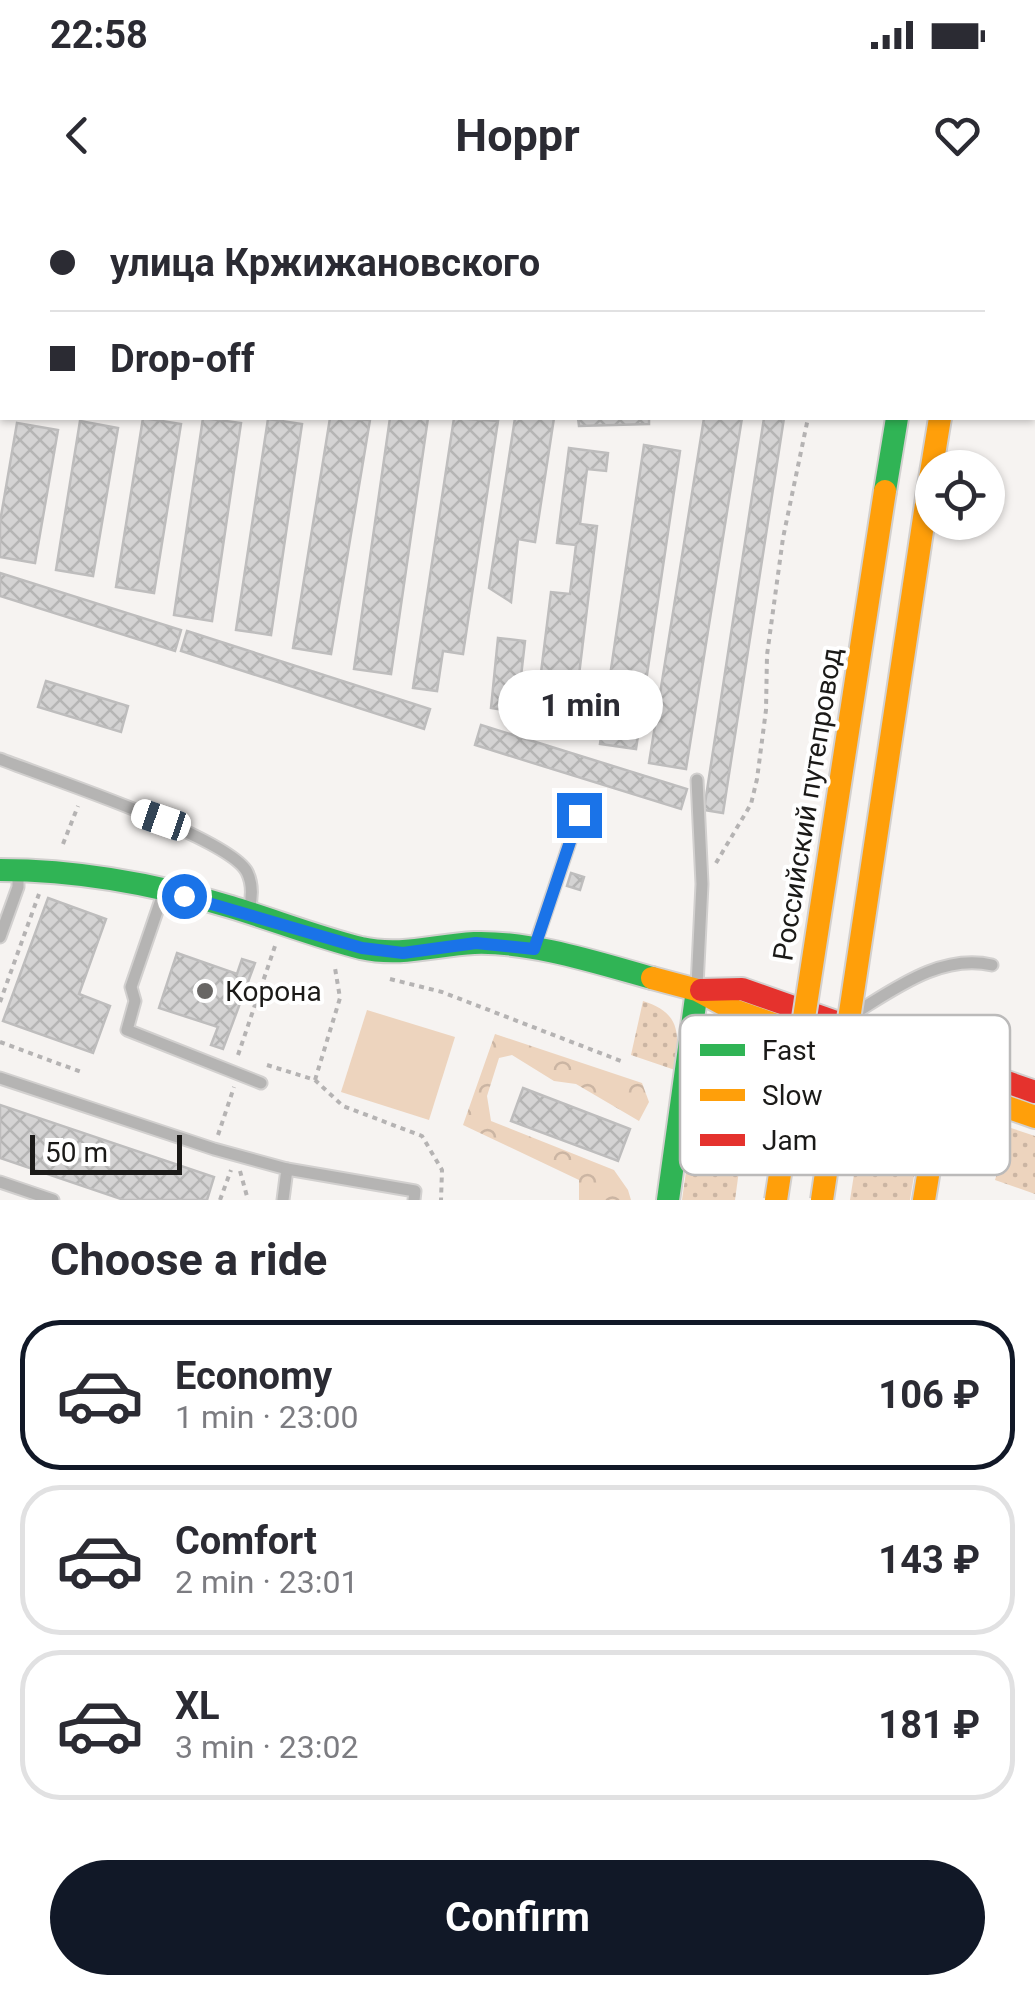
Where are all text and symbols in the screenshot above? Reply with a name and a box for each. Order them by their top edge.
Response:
text: 22:58 [50,13,148,57]
icon: back [50,108,105,163]
icon: heart [930,108,985,163]
text: Hoppr [455,109,580,162]
text: улица Кржижановского [110,241,540,285]
text: Drop-off [110,337,255,381]
map controls [915,450,1005,540]
button: locate [915,450,1005,540]
street label: Российский путепровод [766,645,849,963]
callout: 1 min [496,670,662,740]
text: 1 min [540,686,621,724]
route end [557,793,602,838]
car [128,796,194,844]
route start [162,874,207,919]
place label: Корона [225,975,322,1008]
marker: Корона [194,980,216,1002]
legend [680,1015,1010,1175]
text: Fast [762,1034,816,1067]
text: Slow [762,1079,822,1112]
text: Jam [762,1124,817,1157]
scale bar [30,1130,182,1174]
text: 50 m [45,1136,108,1169]
text: Choose a ride [50,1233,327,1286]
icon: car [55,1350,145,1440]
text: Economy [175,1354,332,1398]
text: 106 ₽ [878,1373,980,1417]
text: 1 min · 23:00 [175,1398,358,1436]
icon: car [55,1515,145,1605]
text: Comfort [175,1519,317,1563]
text: 143 ₽ [878,1538,980,1582]
text: 2 min · 23:01 [175,1563,358,1601]
icon: car [55,1680,145,1770]
text: XL [175,1684,220,1728]
text: 181 ₽ [878,1703,980,1747]
text: 3 min · 23:02 [175,1728,358,1766]
button: Confirm [50,1860,985,1975]

